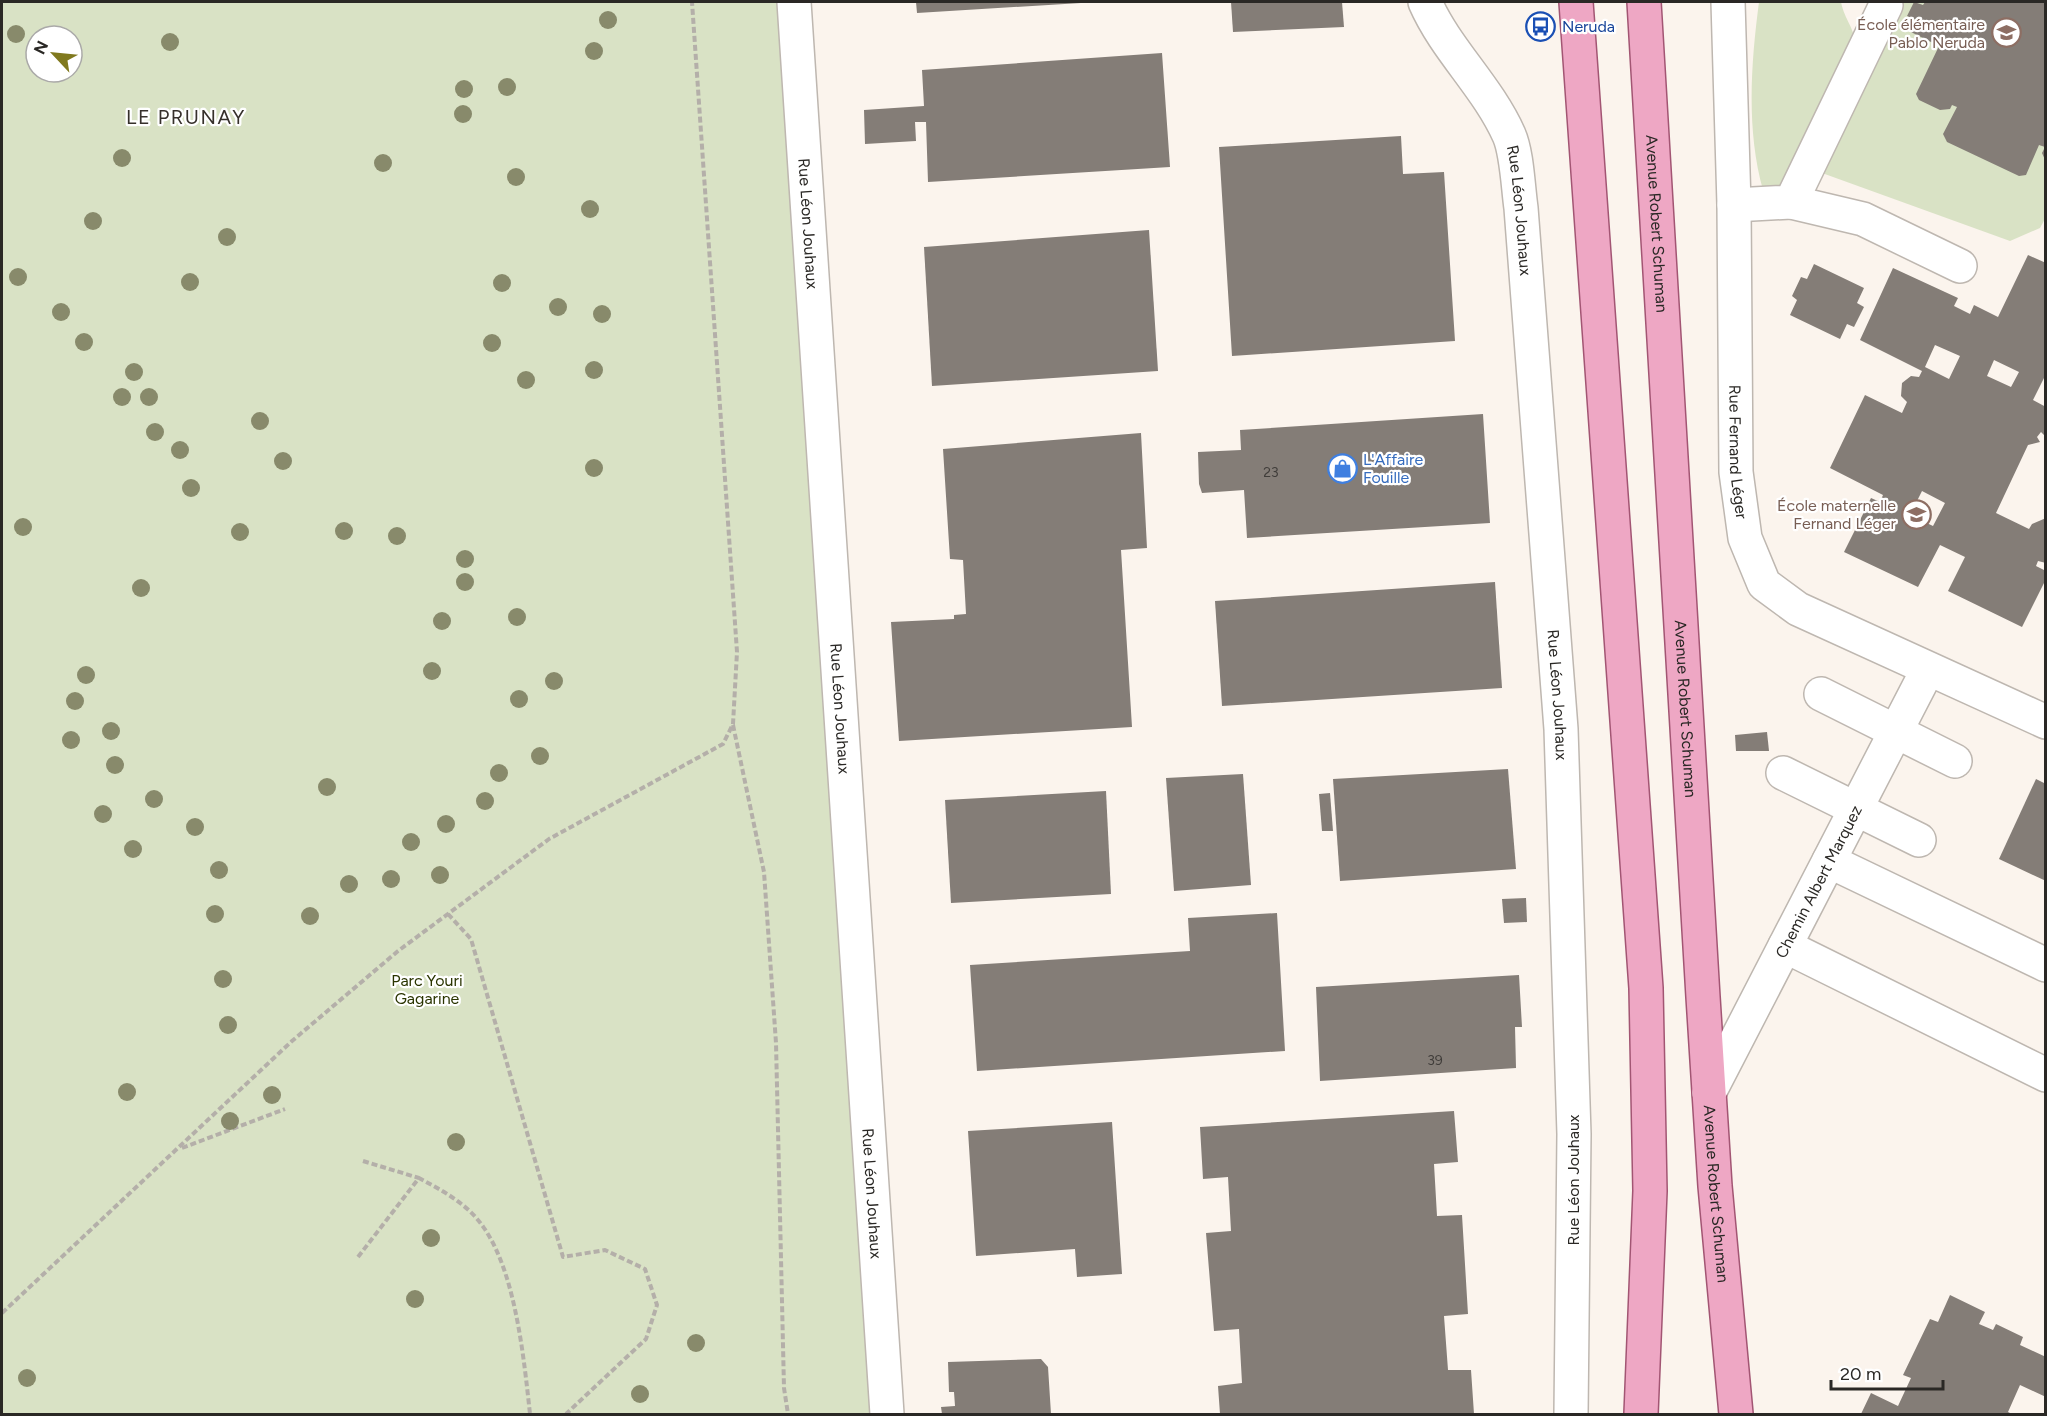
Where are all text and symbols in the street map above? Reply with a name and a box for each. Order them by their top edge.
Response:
bus stop icon: Neruda [1525,10,1557,42]
place label: École élémentaire Pablo Neruda [1857,15,1985,52]
place label: Neruda [1562,17,1615,36]
school or university icon: École élémentaire Pablo Neruda [1990,17,2022,49]
north arrow [24,24,84,84]
text: N [30,38,52,57]
district label: LE PRUNAY [126,105,246,129]
street label: Avenue Robert Schuman [1642,134,1672,313]
street label: Rue Léon Jouhaux [1503,143,1536,277]
street label: Rue Léon Jouhaux [795,158,822,290]
street label: Rue Fernand Léger [1726,385,1752,521]
place label: L'Affaire Fouille [1363,450,1423,487]
shop icon: L'Affaire Fouille [1326,452,1358,484]
house number: 23 [1263,464,1279,481]
place label: École maternelle Fernand Léger [1777,496,1897,533]
school or university icon: École maternelle Fernand Léger [1901,498,1933,530]
street label: Avenue Robert Schuman [1671,619,1701,798]
street label: Rue Léon Jouhaux [1544,629,1572,761]
street label: Rue Léon Jouhaux [827,642,854,775]
street label: Chemin Albert Marquez [1771,802,1866,961]
park label: Parc Youri Gagarine [391,971,463,1008]
house number: 39 [1427,1052,1443,1069]
street label: Avenue Robert Schuman [1700,1104,1733,1283]
street label: Rue Léon Jouhaux [1564,1114,1583,1245]
street label: Rue Léon Jouhaux [859,1127,886,1260]
scale bar [1831,1353,1944,1391]
text: 20 m [1840,1363,1881,1385]

